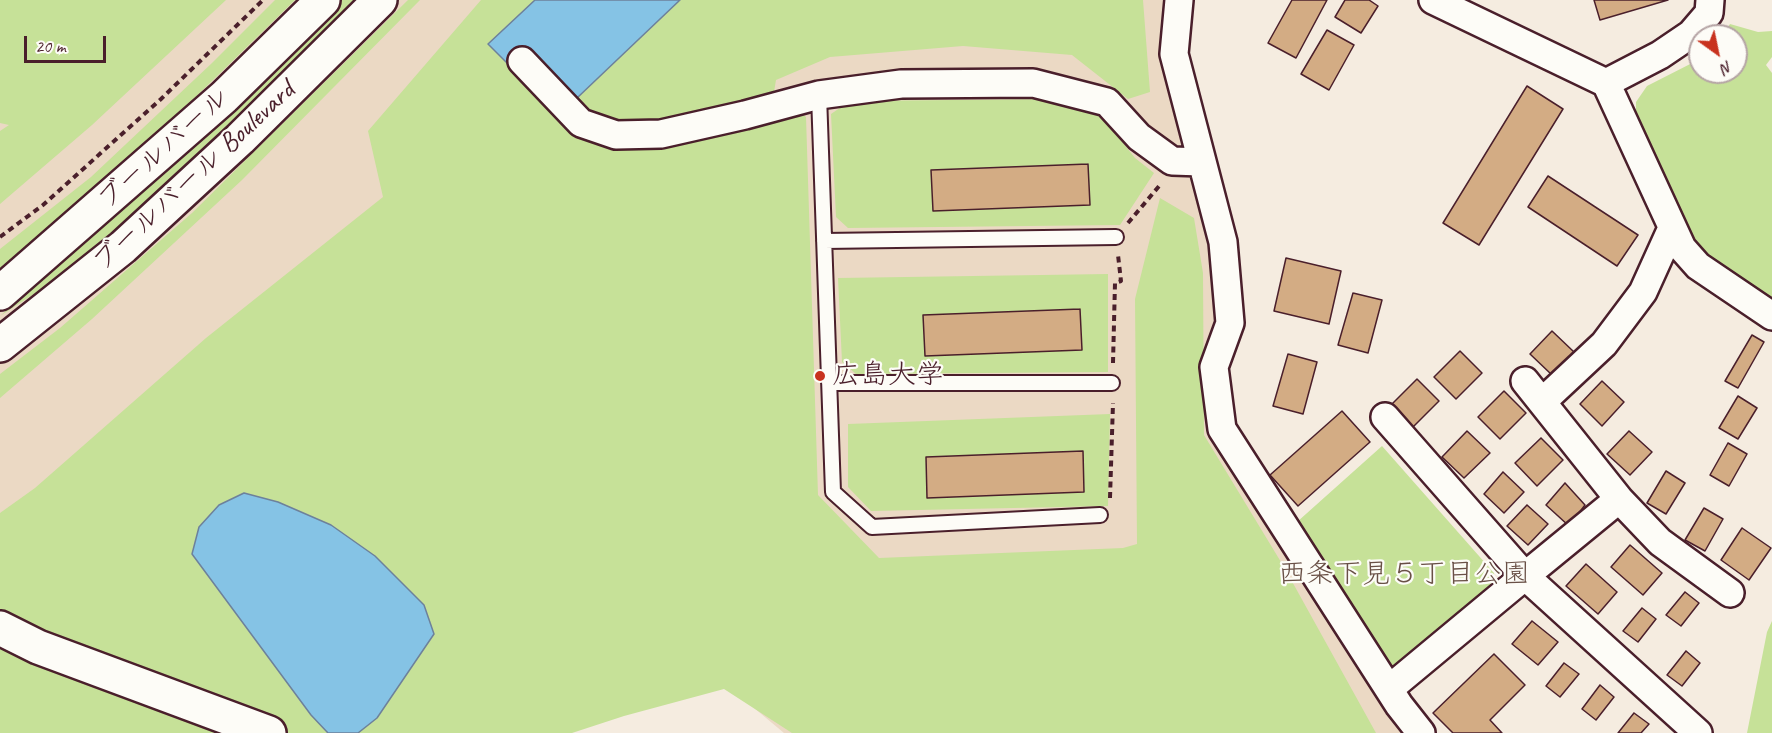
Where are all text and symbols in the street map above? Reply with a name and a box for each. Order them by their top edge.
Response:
scale bar [27,24,110,62]
north arrow [1688,24,1748,84]
text: 20 m [35,35,66,57]
text: N [1717,56,1736,79]
street label: ブールバール Boulevard [86,74,302,280]
street label: ブールバール [91,81,237,217]
place label: 広島大学 [832,359,944,393]
marker: 広島大学 [813,369,827,383]
park label: 西条下見５丁目公園 [1278,558,1530,592]

